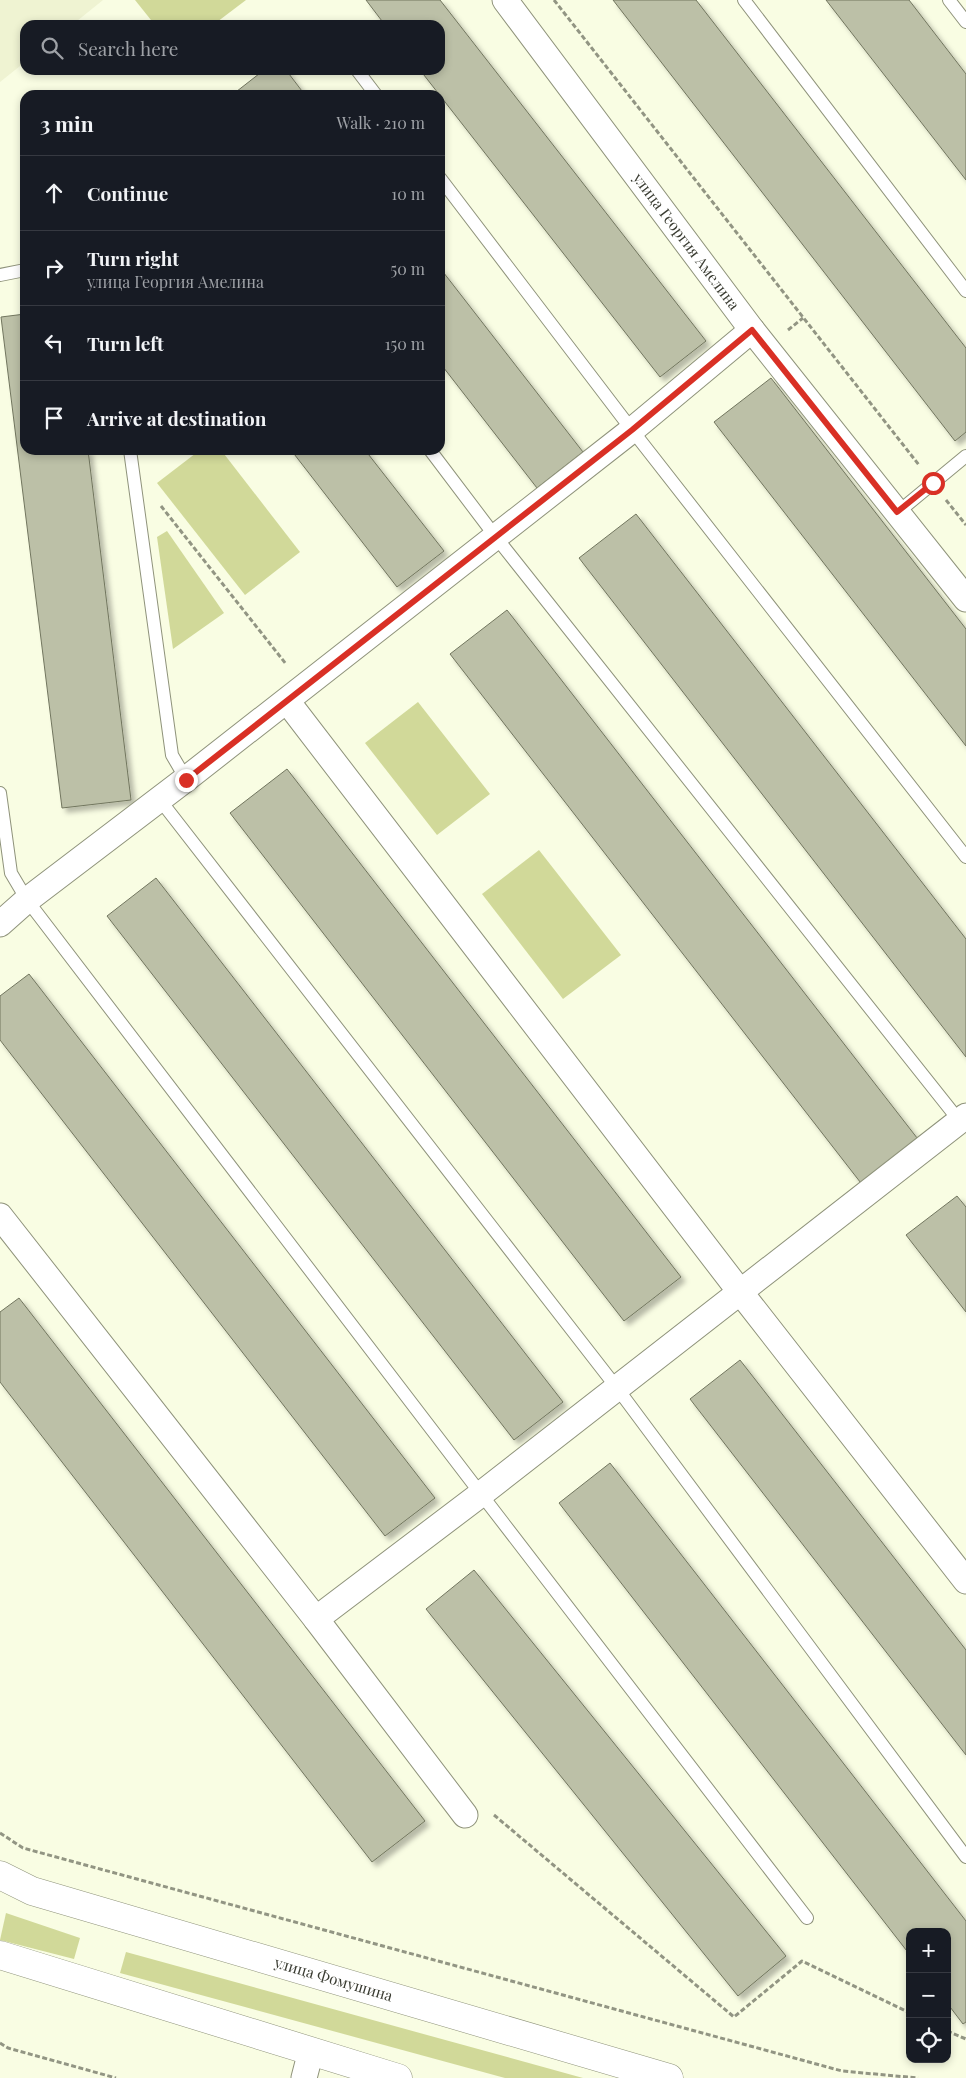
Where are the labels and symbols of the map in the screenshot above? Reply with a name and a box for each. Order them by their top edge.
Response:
street label: улица Георгия Амелина [628,168,745,314]
route start [922,472,945,495]
route end [175,769,198,792]
street label: улица Фомушина [271,1951,396,2006]

